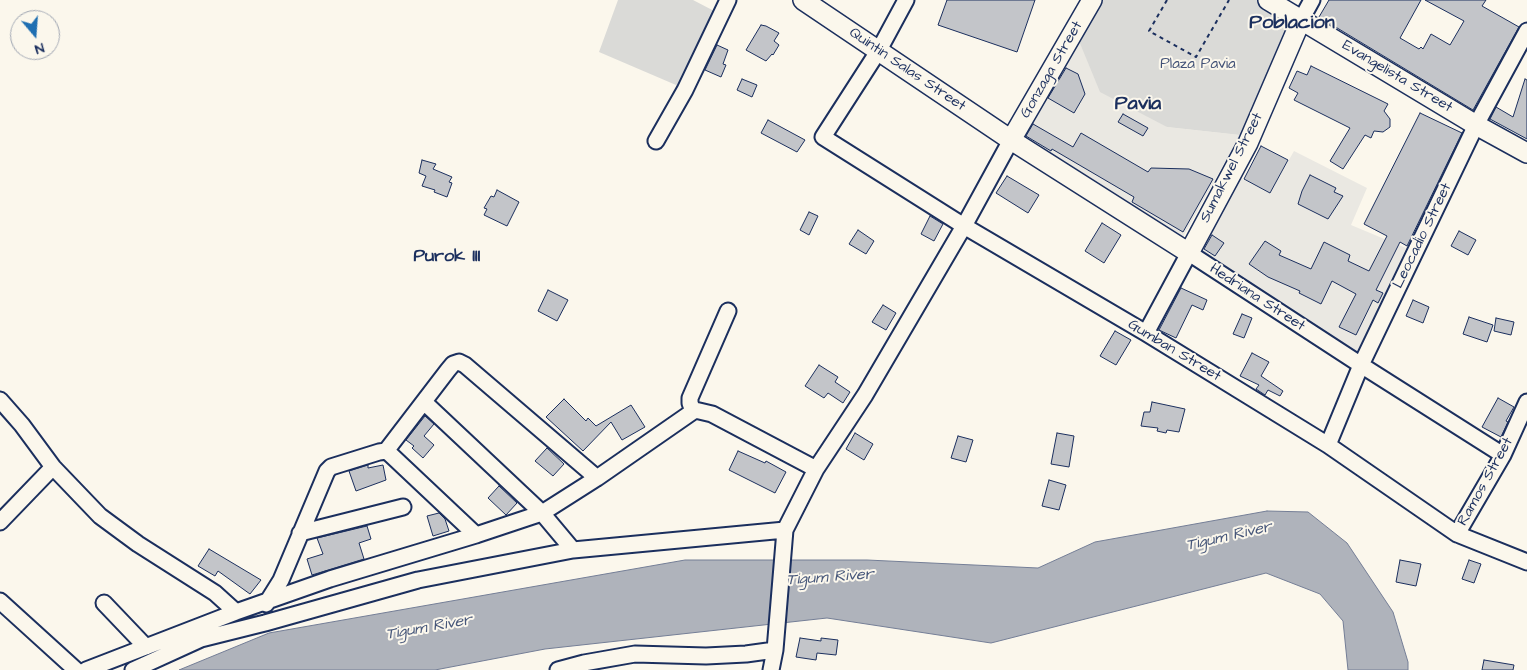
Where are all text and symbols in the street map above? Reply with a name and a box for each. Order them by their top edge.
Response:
north arrow [10,10,60,60]
district label: Poblacion [1249,12,1335,36]
street label: Gonzaga Street [1017,18,1087,122]
street label: Quintin Salas Street [845,24,969,116]
text: N [32,37,47,59]
street label: Evangelista Street [1338,37,1456,117]
park label: Plaza Pavia [1160,56,1236,74]
district label: Pavia [1115,93,1161,117]
street label: Sumakwel Street [1197,110,1267,226]
street label: Leocadio Street [1390,180,1456,292]
district label: Purok III [413,246,481,268]
street label: Hedriana Street [1206,260,1308,336]
street label: Gumban Street [1124,316,1224,386]
street label: Ramos Street [1454,435,1518,529]
water label: Tigum River [1184,518,1274,556]
water label: Tigum River [786,565,874,591]
water label: Tigum River [384,611,474,645]

